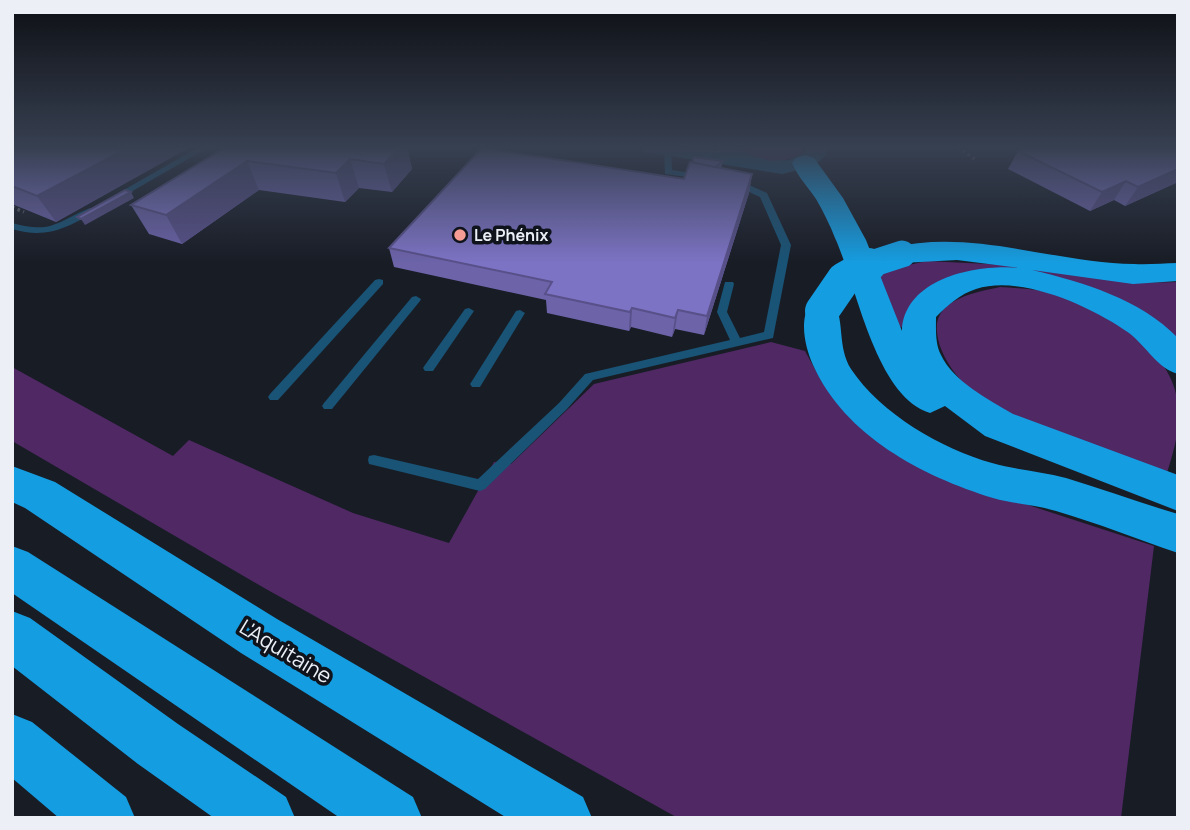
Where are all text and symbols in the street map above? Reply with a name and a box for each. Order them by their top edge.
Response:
place label: Le Phénix [474,224,548,246]
marker: Le Phénix [452,227,468,243]
street label: L'Aquitaine [235,612,337,690]

